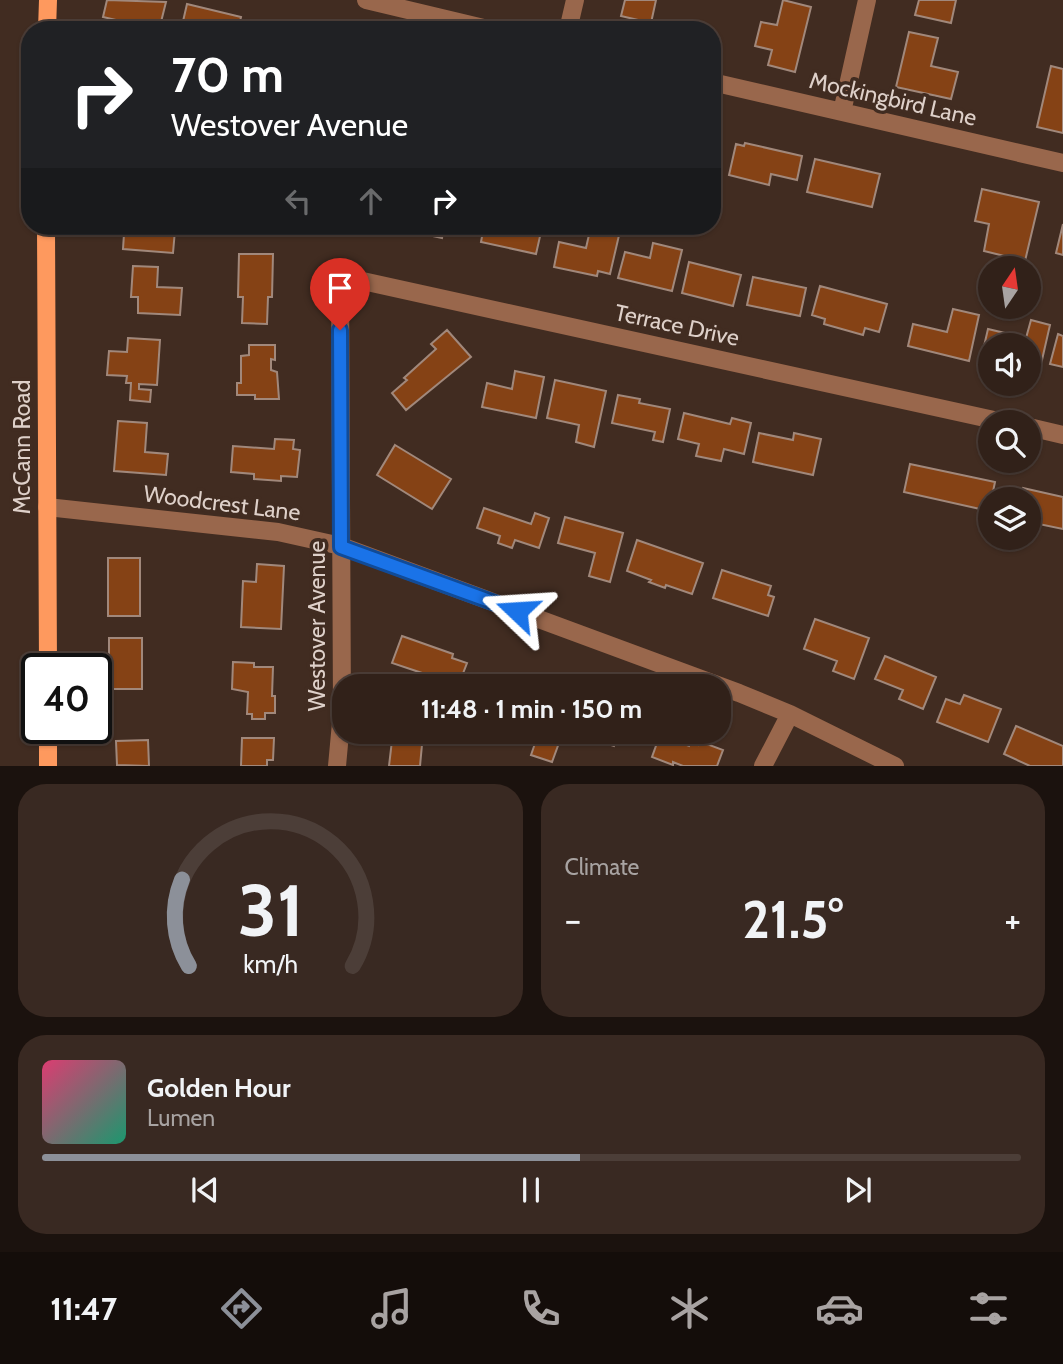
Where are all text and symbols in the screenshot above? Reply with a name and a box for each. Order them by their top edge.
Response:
text: 70 m [171,45,284,104]
icon: right [56,49,147,140]
street label: Mockingbird Lane [807,66,980,132]
text: Westover Avenue [171,105,408,144]
icon: left [279,182,317,220]
icon: ahead [352,182,390,220]
icon: right [425,182,463,220]
north arrow [978,256,1041,318]
map controls [978,256,1041,550]
pin [310,258,370,330]
icon: arrive [321,269,359,307]
street label: Terrace Drive [612,298,742,352]
button: sound [978,333,1041,396]
street label: McCann Road [8,380,36,514]
button: search [978,410,1041,473]
street label: Woodcrest Lane [142,479,302,527]
button: layers [978,487,1041,550]
street label: Westover Avenue [303,541,331,711]
position arrow [480,574,554,648]
speed limit sign: 40 [21,653,112,744]
text: 11:48 · 1 min · 150 m [421,693,642,725]
text: Climate [565,853,639,881]
text: 31 [237,867,303,955]
text: 21.5° [742,888,843,951]
text: − [565,896,581,943]
text: + [1004,896,1021,943]
text: km/h [243,949,298,979]
text: Golden Hour [147,1072,290,1104]
text: Lumen [147,1104,215,1132]
icon: previous [186,1171,224,1209]
icon: pause [512,1171,550,1209]
icon: next [839,1171,877,1209]
icon: directions [217,1284,266,1333]
icon: music [367,1284,416,1333]
icon: phone [516,1284,565,1333]
icon: climate [665,1284,714,1333]
icon: car [815,1284,864,1333]
icon: filters [964,1284,1013,1333]
text: 11:47 [50,1289,117,1328]

